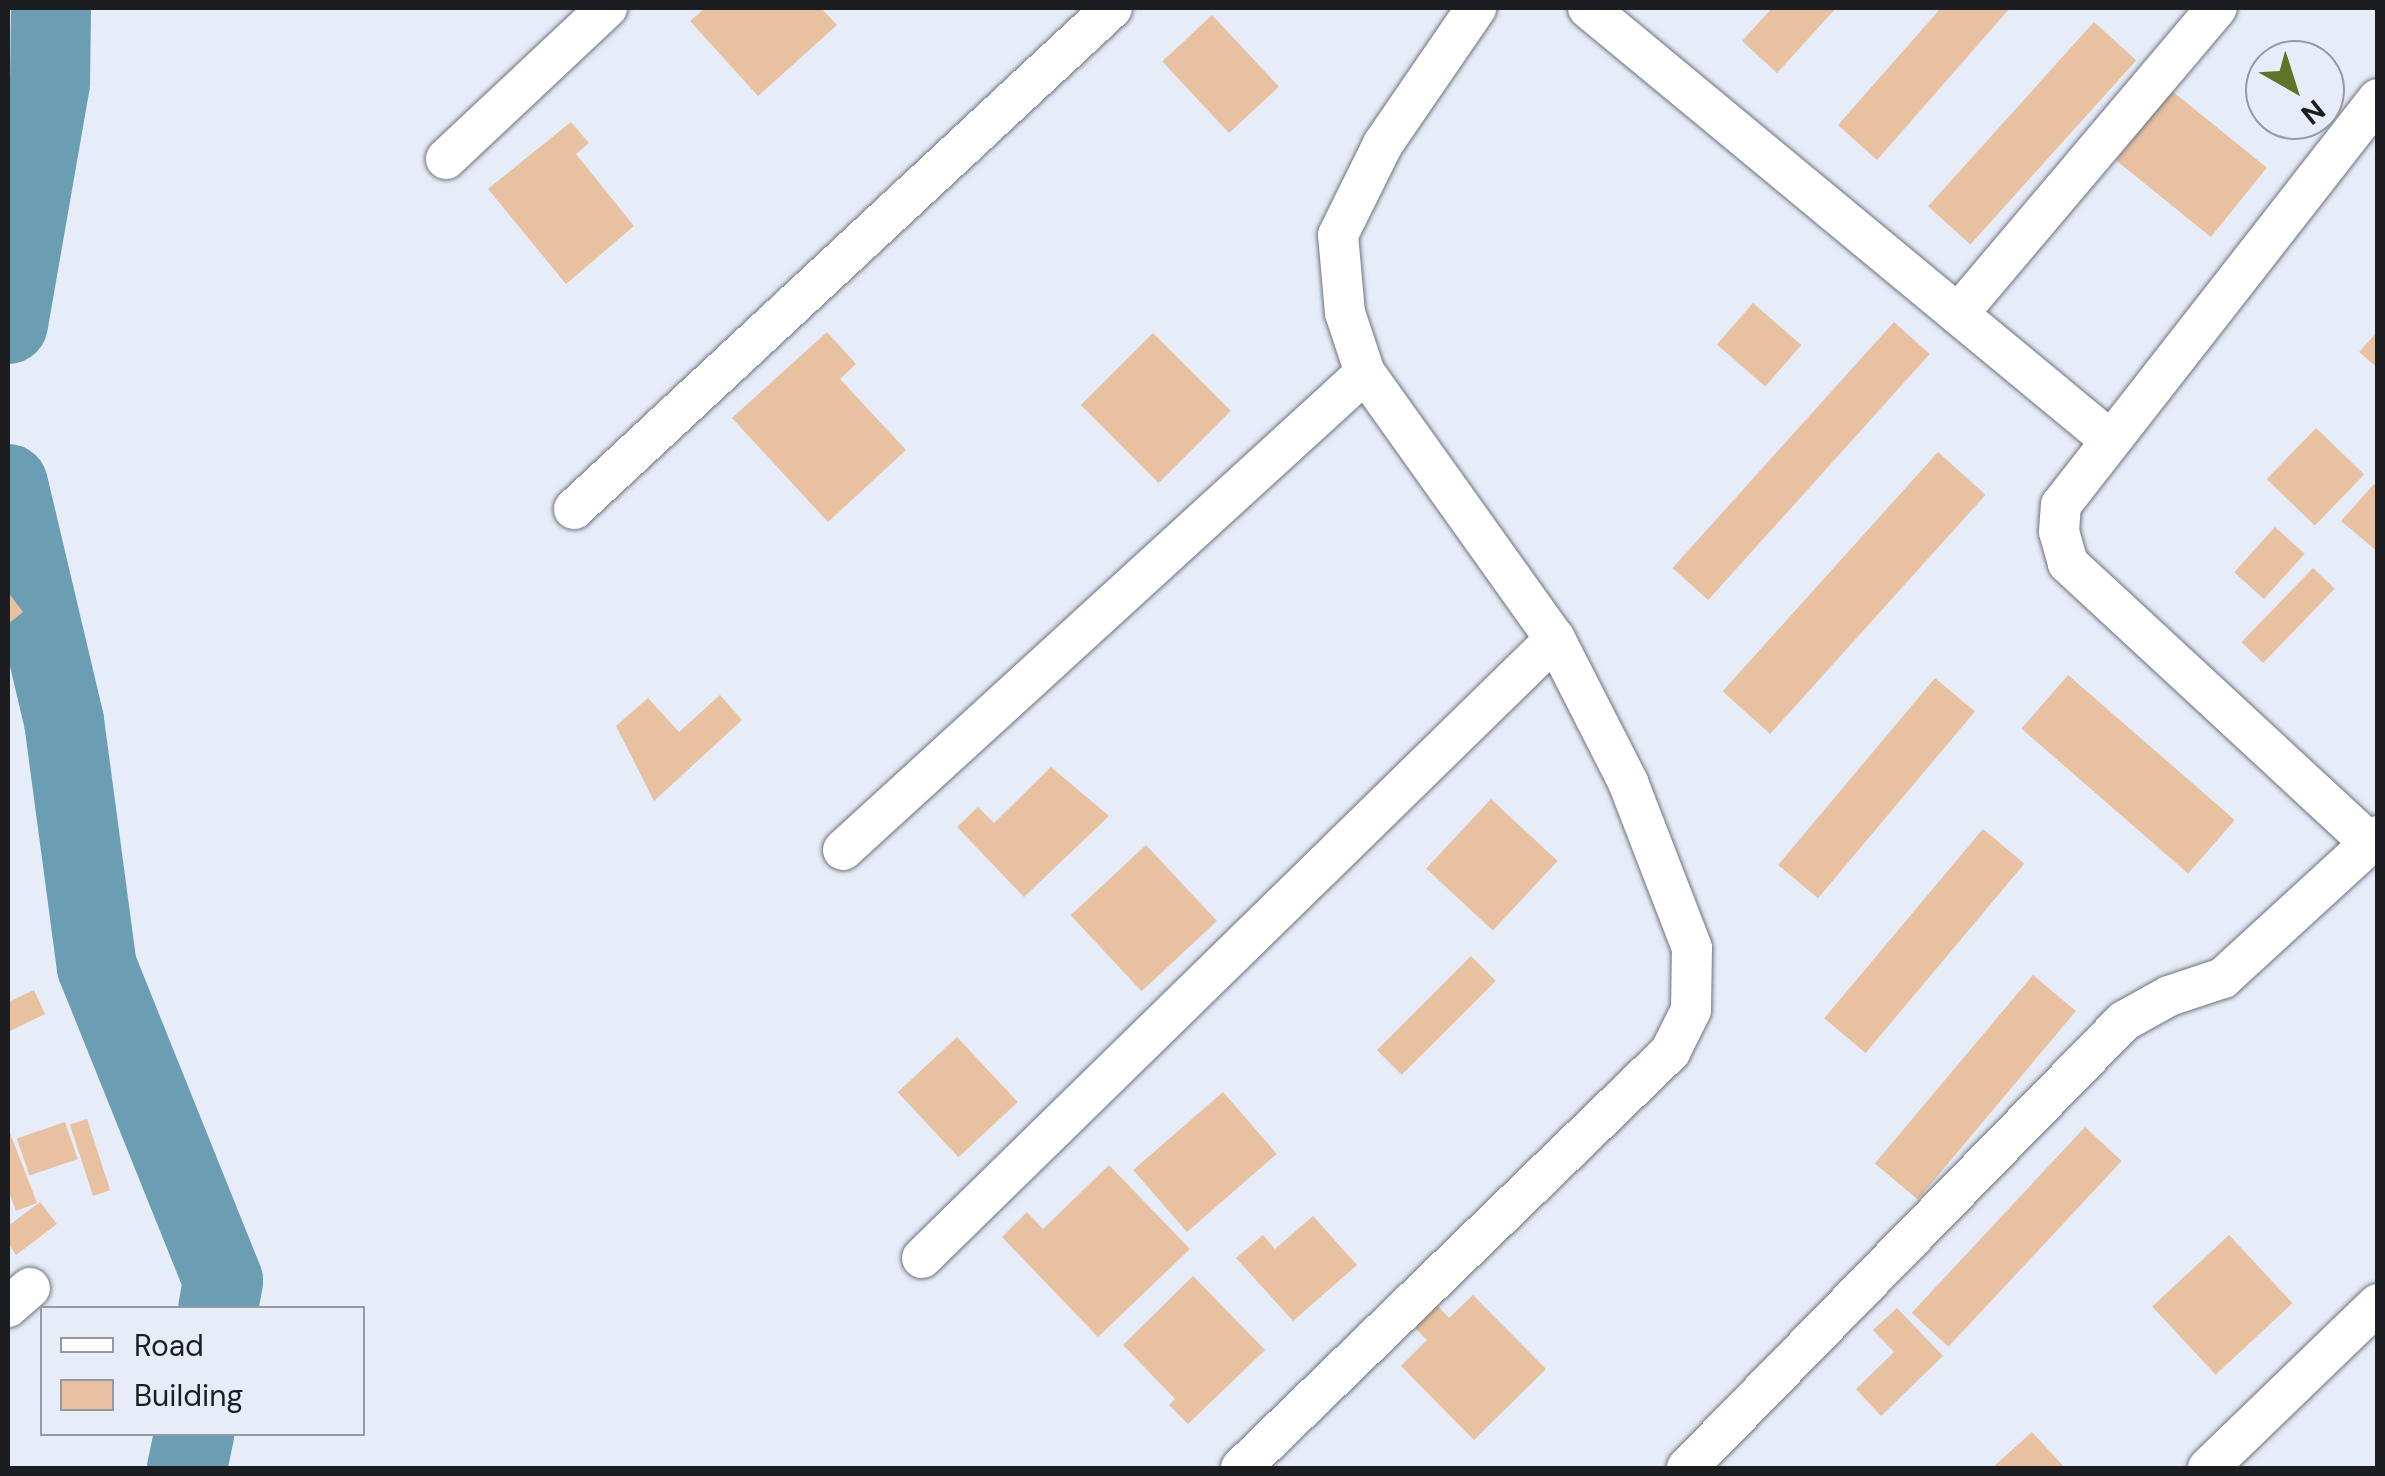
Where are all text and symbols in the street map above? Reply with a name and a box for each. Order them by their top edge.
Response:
north arrow [2245,40,2345,140]
text: N [2293,91,2333,133]
legend [40,1306,365,1436]
text: Road [134,1326,204,1365]
text: Building [134,1376,243,1415]

